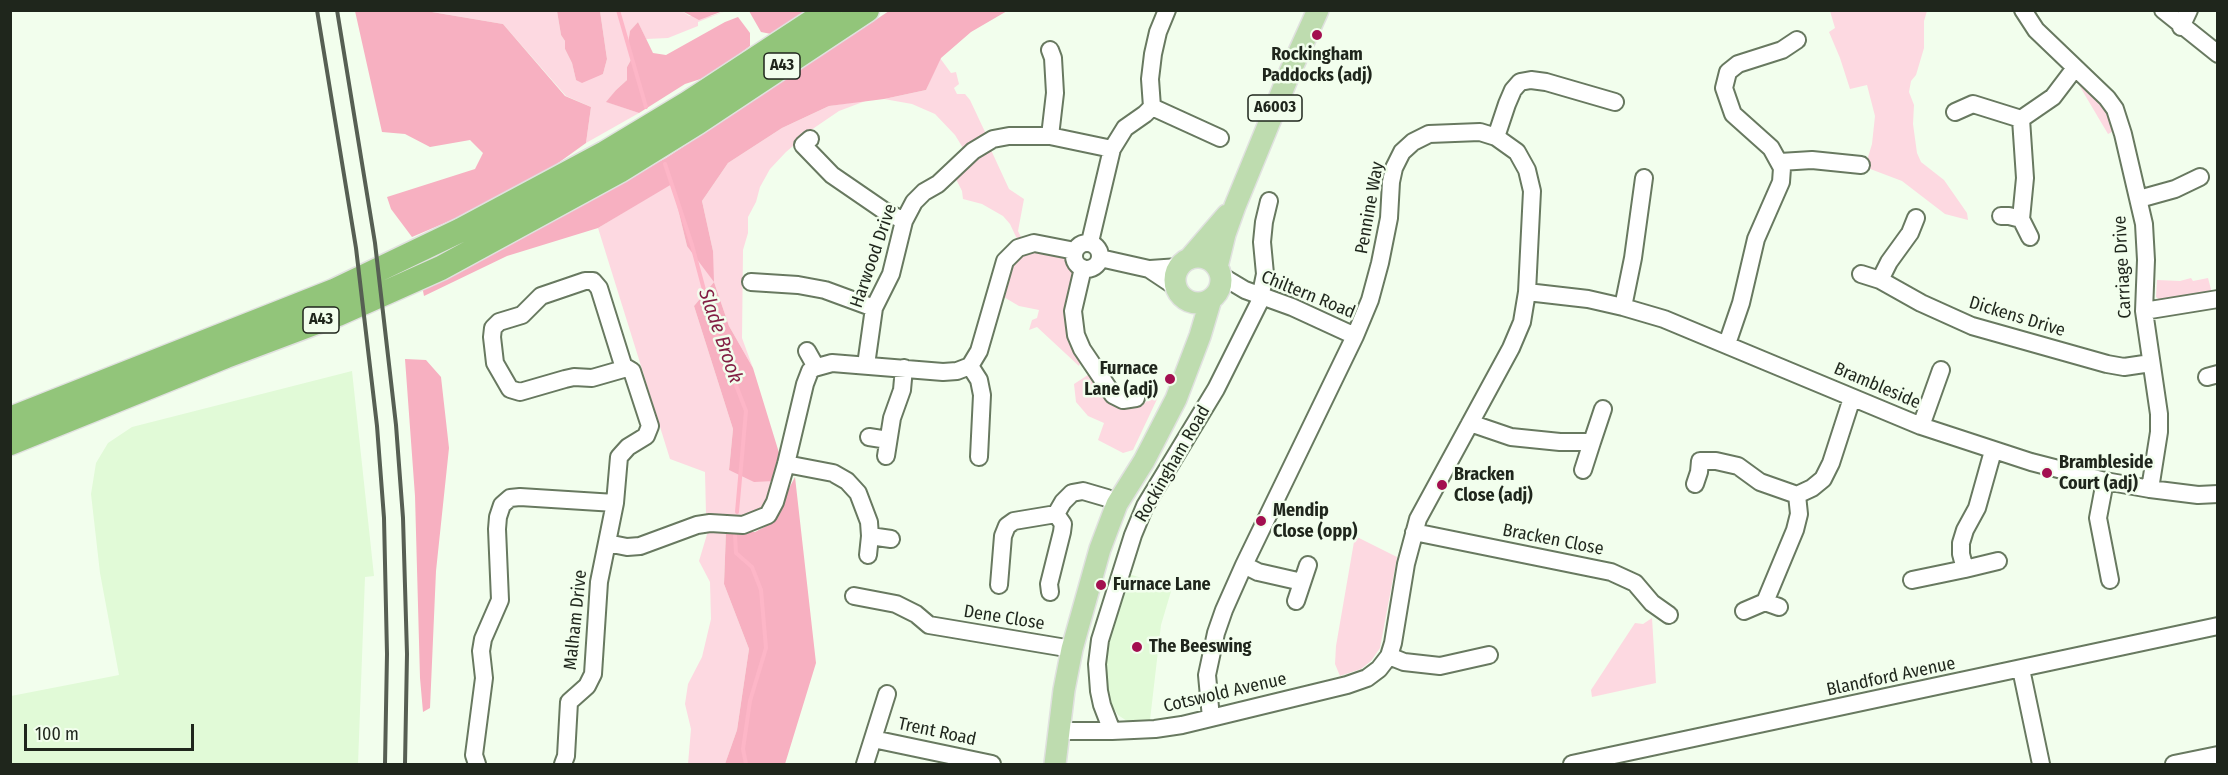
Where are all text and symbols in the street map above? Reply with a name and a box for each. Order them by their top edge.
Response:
marker: Rockingham Paddocks (adj) [1310,28,1324,42]
place label: Rockingham Paddocks (adj) [1262,44,1372,86]
road number: A43 [764,53,800,79]
road number: A6003 [1248,95,1302,121]
street label: Pennine Way [1351,160,1389,256]
street label: Harwood Drive [846,201,902,311]
street label: Carriage Drive [2110,215,2136,319]
street label: Chiltern Road [1258,266,1358,324]
water label: Slade Brook [693,286,747,386]
street label: Dickens Drive [1966,292,2068,342]
road number: A43 [303,307,339,333]
place label: Furnace Lane (adj) [1084,358,1158,400]
street label: Brambleside [1830,358,1924,414]
marker: Furnace Lane (adj) [1163,372,1177,386]
street label: Rockingham Road [1131,402,1215,526]
place label: Brambleside Court (adj) [2059,452,2153,494]
place label: Bracken Close (adj) [1454,464,1533,506]
marker: Brambleside Court (adj) [2040,466,2054,480]
marker: Bracken Close (adj) [1435,478,1449,492]
place label: Mendip Close (opp) [1273,500,1357,542]
marker: Mendip Close (opp) [1254,514,1268,528]
street label: Bracken Close [1501,520,1605,560]
street label: Malham Drive [560,569,592,671]
place label: Furnace Lane [1113,574,1211,596]
marker: Furnace Lane [1094,578,1108,592]
street label: Dene Close [962,601,1046,635]
place label: The Beeswing [1149,636,1252,658]
marker: The Beeswing [1130,640,1144,654]
street label: Blandford Avenue [1825,653,1957,701]
street label: Cotswold Avenue [1161,668,1289,718]
scale bar [27,712,196,750]
street label: Trent Road [896,713,978,751]
text: 100 m [35,723,79,745]

